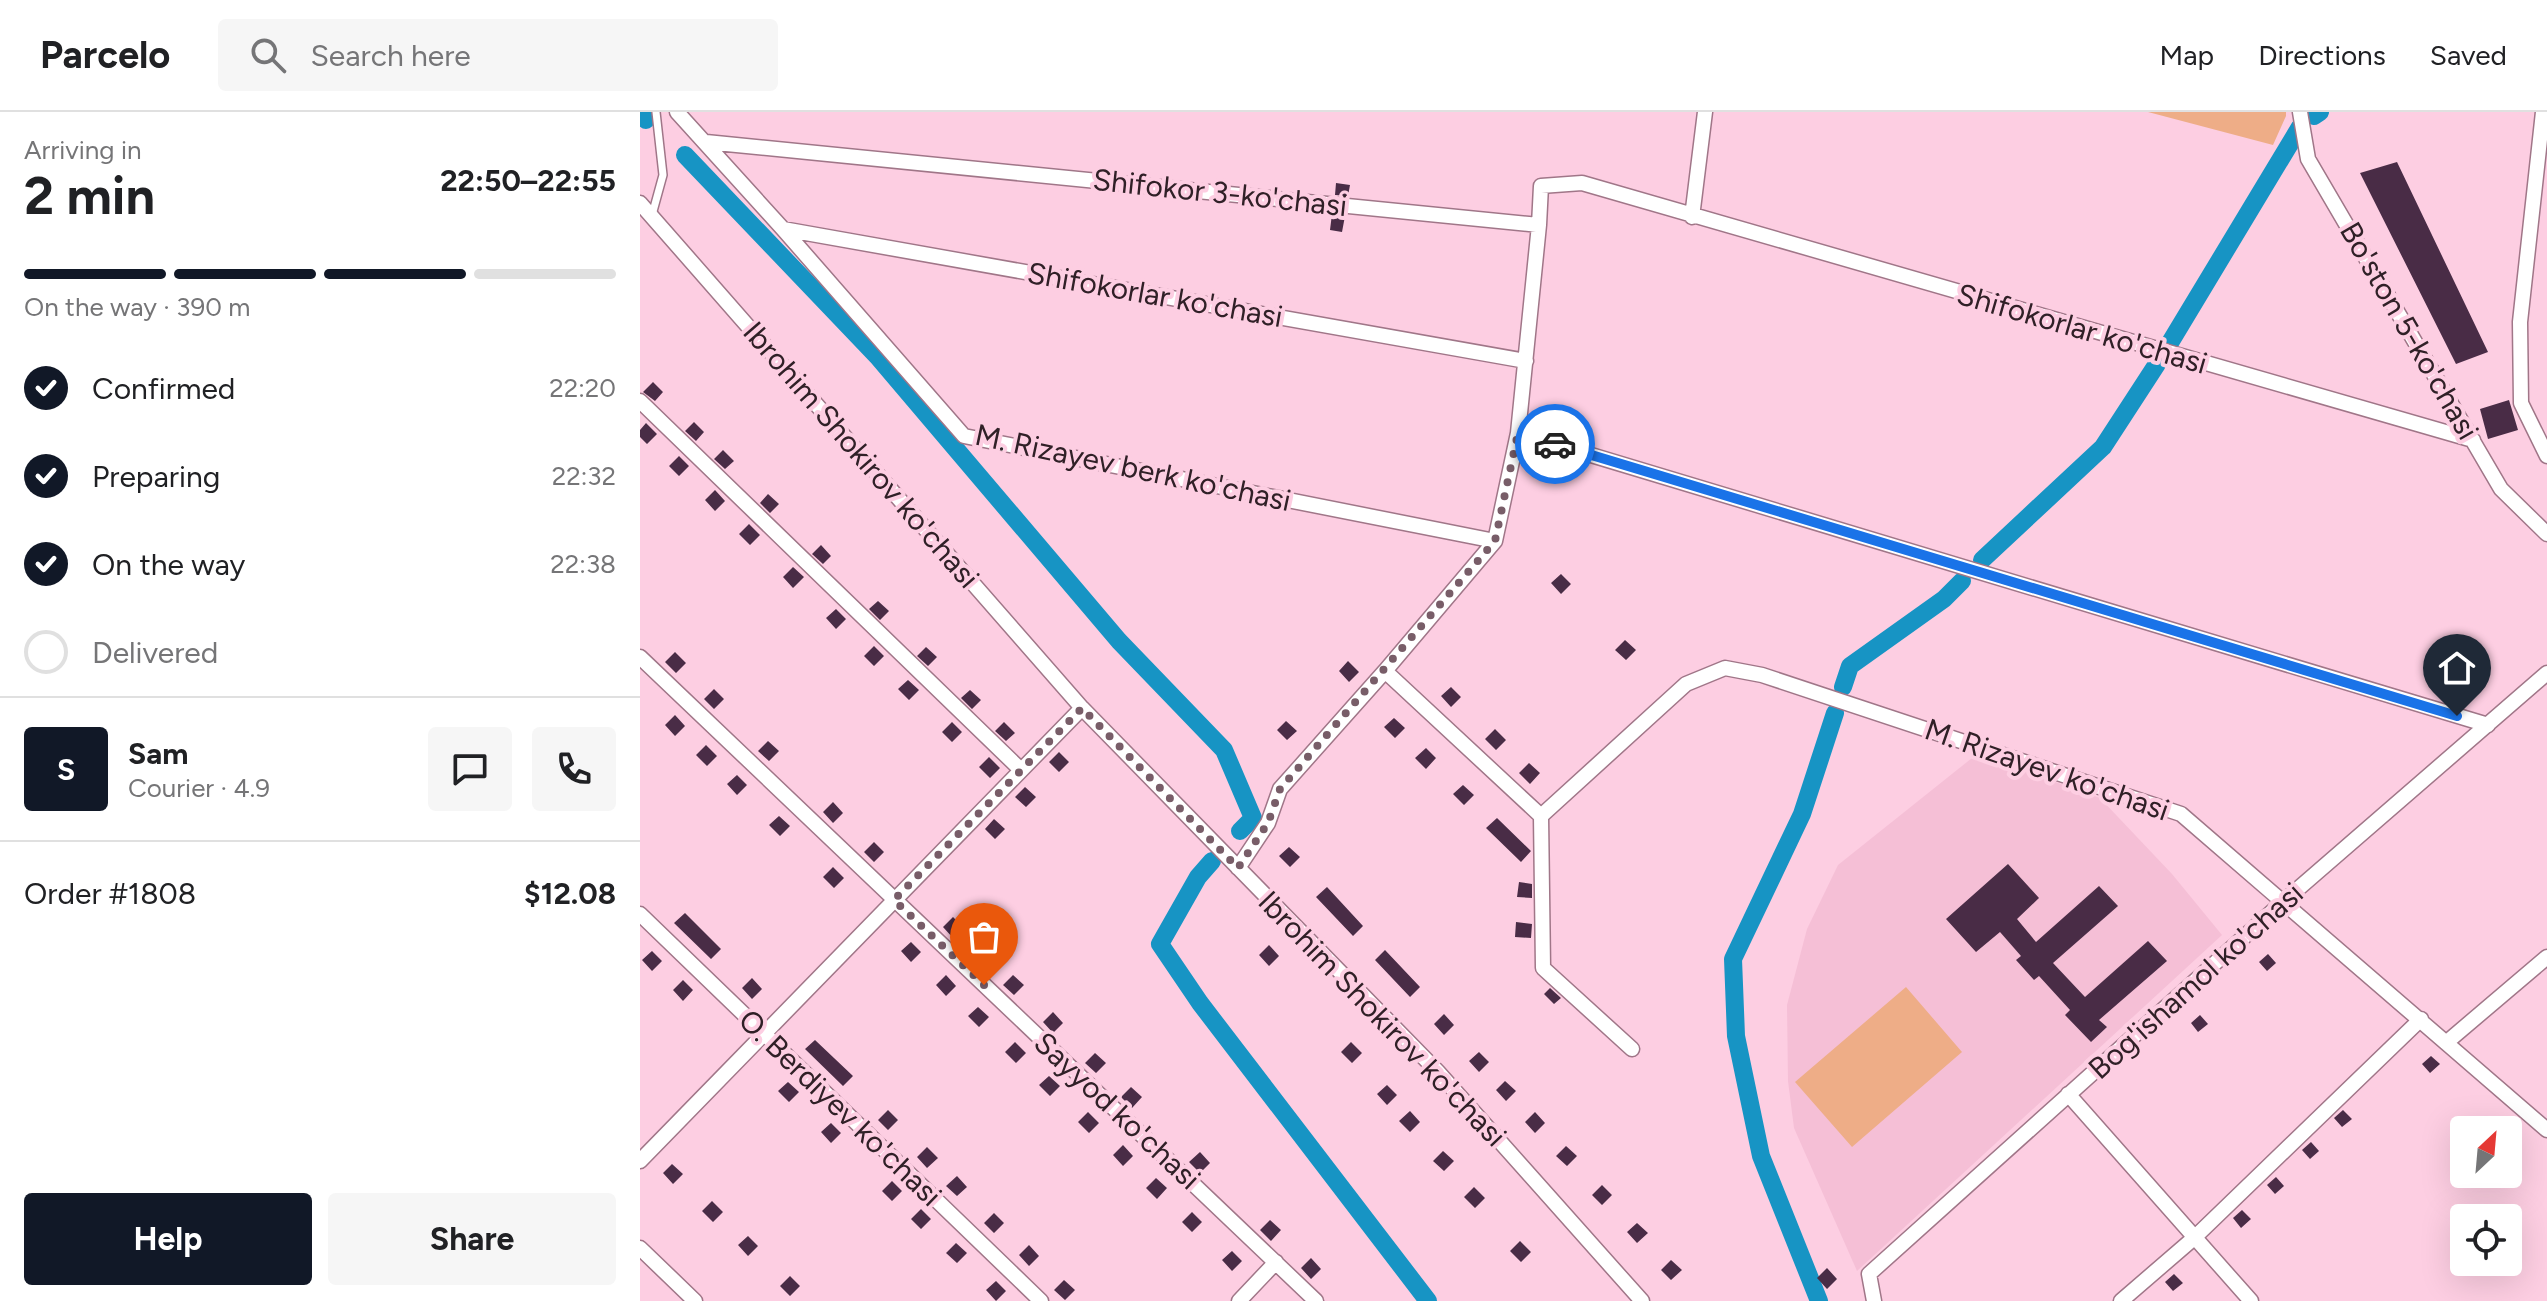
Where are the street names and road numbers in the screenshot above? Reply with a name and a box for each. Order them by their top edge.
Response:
street label: Shifokor 3-ko'chasi [1091,161,1349,224]
street label: Bo'ston 5-ko'chasi [2332,215,2487,446]
street label: Shifokorlar ko'chasi [1025,254,1286,335]
street label: Shifokorlar ko'chasi [1953,275,2212,382]
street label: Ibrohim Shokirov ko'chasi [736,314,987,595]
street label: M. Rizayev berk ko'chasi [972,416,1294,519]
street label: M. Rizayev ko'chasi [1920,710,2174,829]
street label: Bog'ishamol ko'chasi [2081,875,2311,1087]
street label: Ibrohim Shokirov ko'chasi [1251,883,1514,1154]
street label: O. Berdiyev ko'chasi [731,1001,949,1214]
street label: Sayyod ko'chasi [1026,1024,1208,1197]

